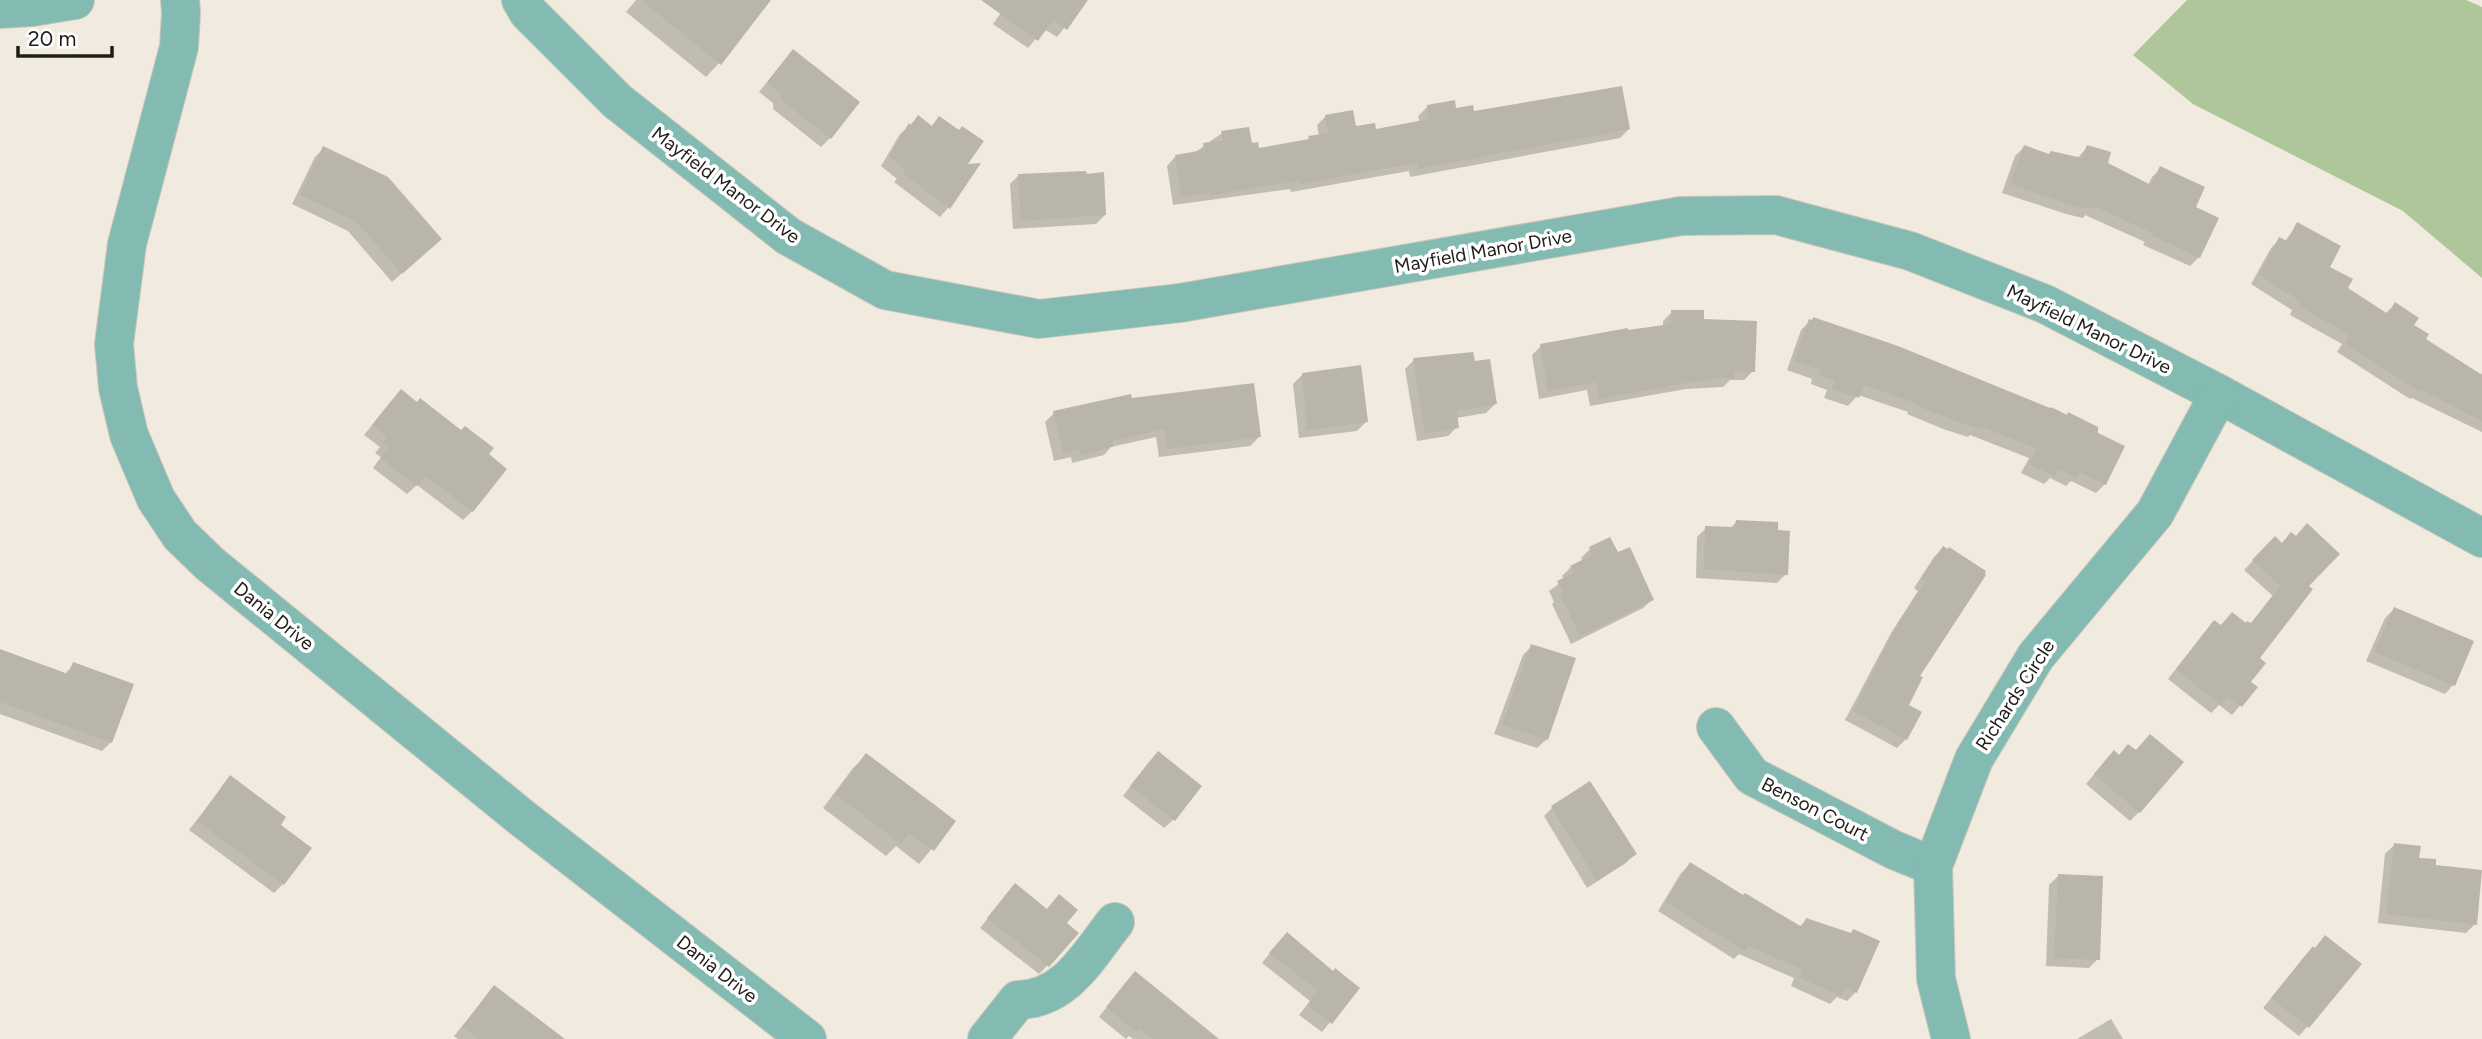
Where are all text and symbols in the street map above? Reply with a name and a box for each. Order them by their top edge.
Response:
scale bar [18,14,112,58]
text: 20 m [28,26,76,51]
street label: Mayfield Manor Drive [647,122,805,248]
street label: Mayfield Manor Drive [1392,224,1574,278]
street label: Mayfield Manor Drive [2003,279,2175,379]
street label: Dania Drive [229,577,319,655]
street label: Richards Circle [1971,635,2059,755]
street label: Benson Court [1758,772,1872,846]
street label: Dania Drive [672,930,762,1008]

